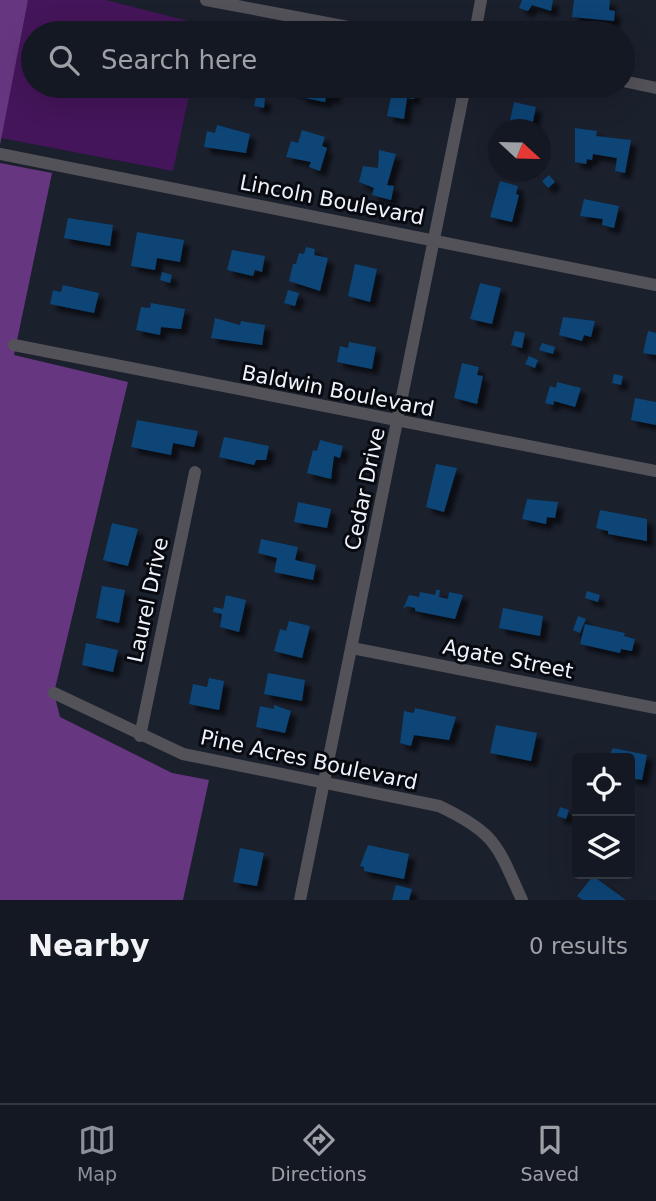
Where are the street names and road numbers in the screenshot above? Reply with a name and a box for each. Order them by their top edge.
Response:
street label: Lincoln Boulevard [238,170,426,230]
street label: Baldwin Boulevard [240,361,436,421]
street label: Cedar Drive [340,425,390,553]
street label: Laurel Drive [123,535,173,665]
street label: Agate Street [441,635,575,683]
street label: Pine Acres Boulevard [198,725,420,795]

